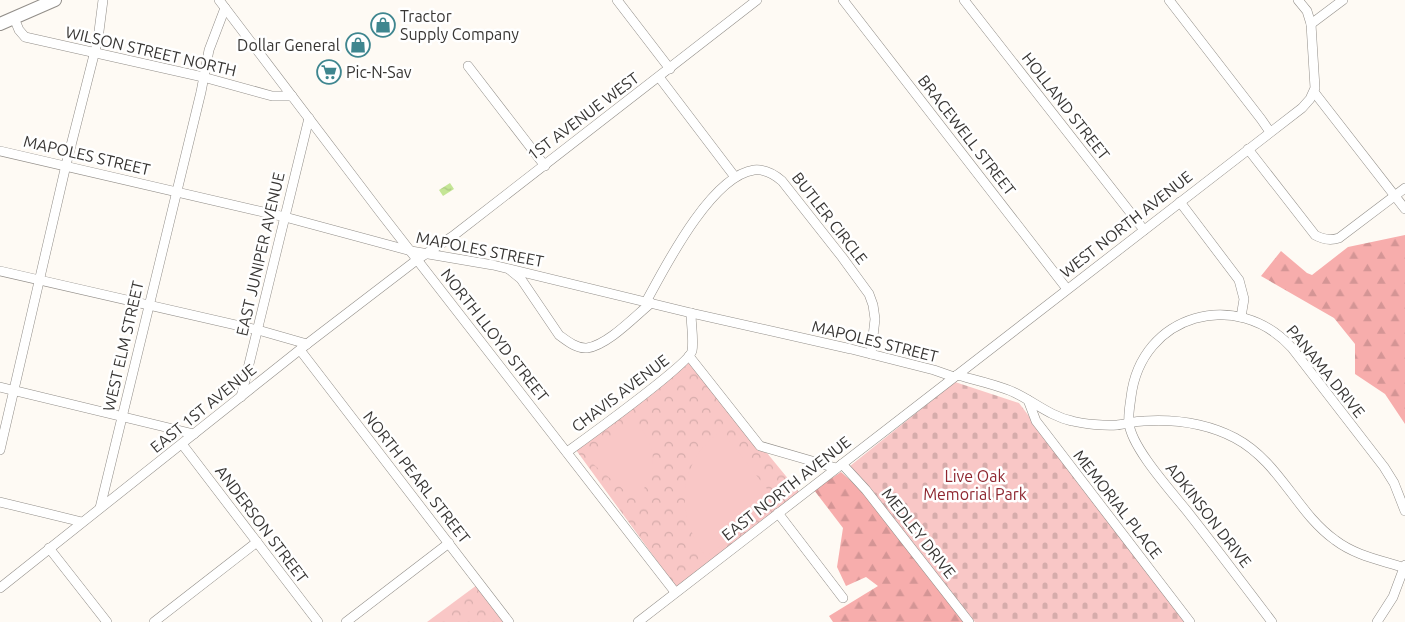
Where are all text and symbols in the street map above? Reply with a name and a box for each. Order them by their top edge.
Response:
place label: Tractor Supply Company [400,7,519,43]
shop icon: Tractor Supply Company [370,12,396,38]
street label: WILSON STREET NORTH [64,23,238,79]
shop icon: Dollar General [345,32,371,58]
place label: Dollar General [237,36,340,54]
street label: HOLLAND STREET [1019,49,1114,163]
supermarket icon: Pic-N-Sav [316,59,342,85]
place label: Pic-N-Sav [346,63,412,81]
street label: 1ST AVENUE WEST [524,68,642,164]
street label: BRACEWELL STREET [915,71,1020,199]
street label: MAPOLES STREET [22,132,152,178]
street label: WEST NORTH AVENUE [1057,167,1195,281]
street label: BUTLER CIRCLE [789,169,871,267]
street label: EAST JUNIPER AVENUE [232,170,288,338]
street label: MAPOLES STREET [415,228,545,270]
street label: NORTH LLOYD STREET [438,265,552,405]
street label: WEST ELM STREET [99,279,147,413]
street label: MAPOLES STREET [810,317,940,365]
street label: PANAMA DRIVE [1283,321,1369,421]
street label: CHAVIS AVENUE [568,351,672,435]
street label: EAST 1ST AVENUE [147,360,259,456]
street label: NORTH PEARL STREET [360,407,474,547]
street label: EAST NORTH AVENUE [718,432,854,544]
street label: MEMORIAL PLACE [1070,446,1166,562]
street label: ADKINSON DRIVE [1163,459,1255,571]
street label: ANDERSON STREET [212,462,312,586]
park label: Live Oak Memorial Park [923,467,1027,503]
street label: MEDLEY DRIVE [878,485,960,581]

